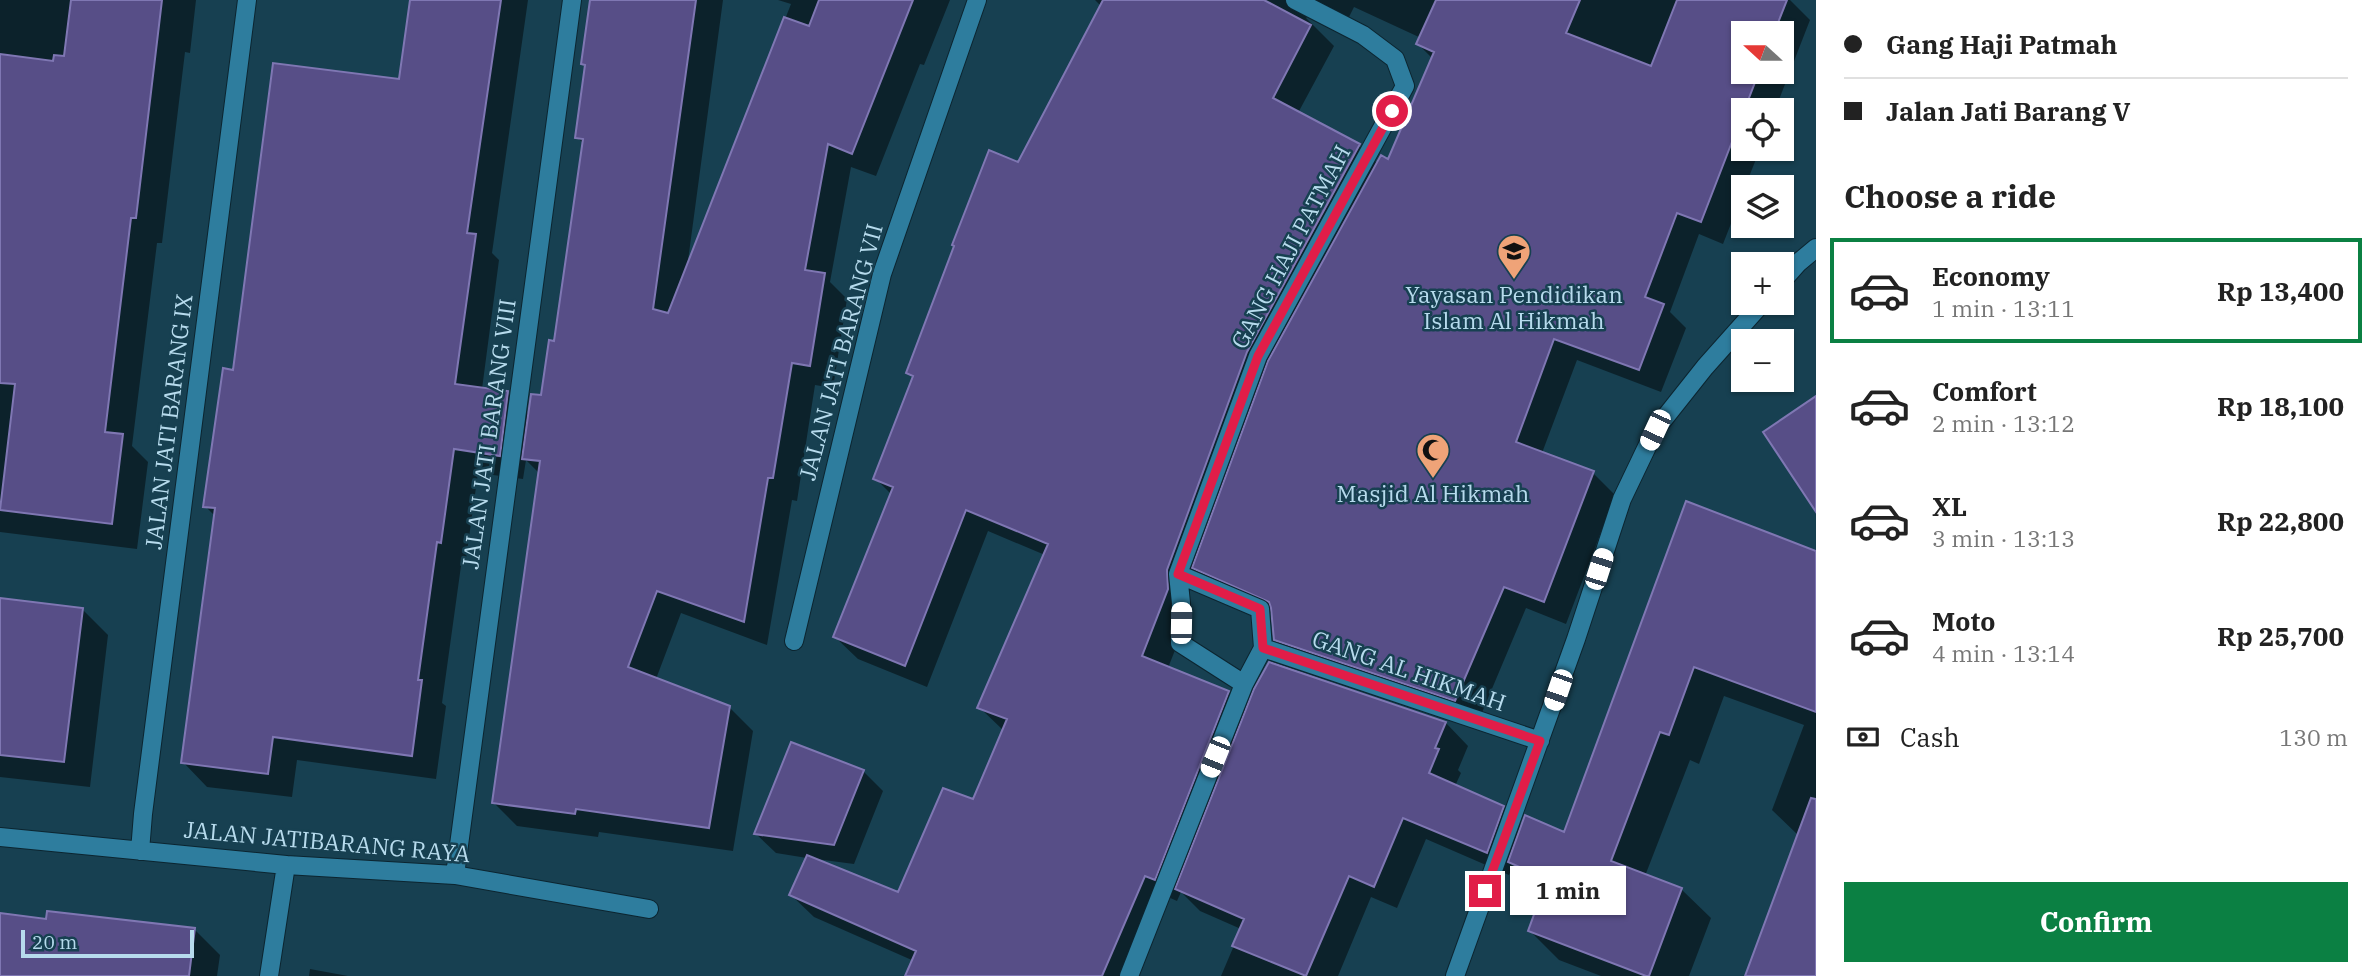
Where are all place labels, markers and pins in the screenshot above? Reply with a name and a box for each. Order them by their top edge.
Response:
school or university icon: Yayasan Pendidikan Islam Al Hikmah [1495,232,1533,281]
place label: Yayasan Pendidikan Islam Al Hikmah [1405,279,1623,335]
mosque icon: Masjid Al Hikmah [1414,431,1452,480]
place label: Masjid Al Hikmah [1337,478,1529,508]

